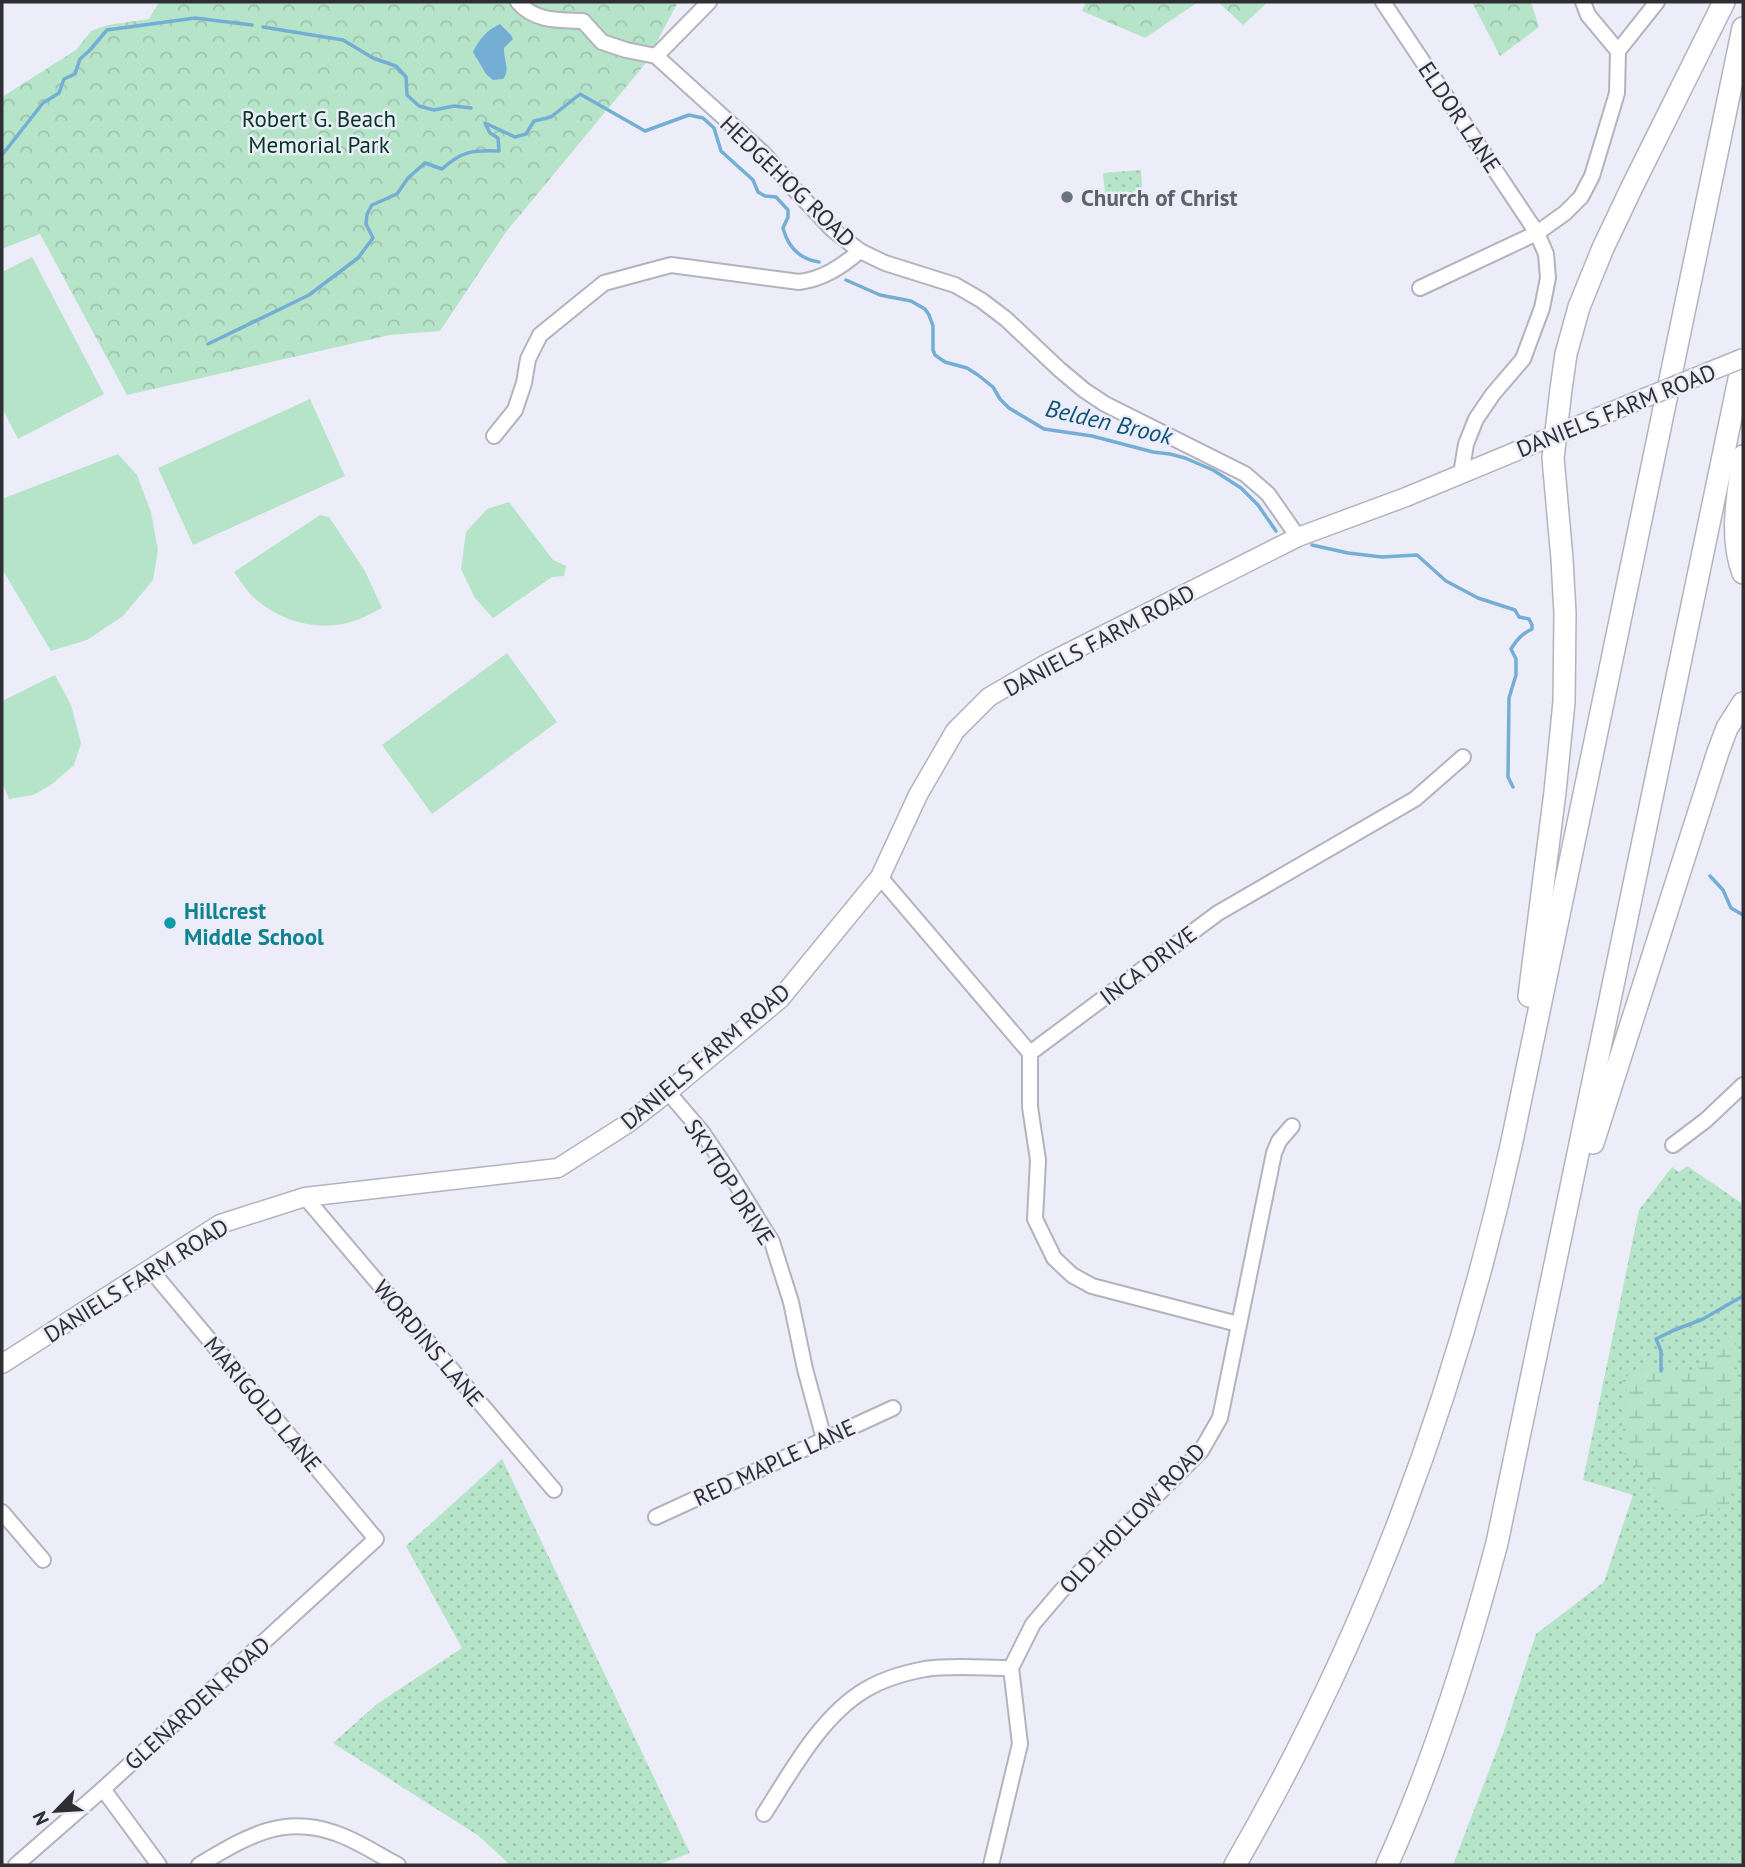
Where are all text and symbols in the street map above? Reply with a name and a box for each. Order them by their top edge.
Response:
street label: ELDOR LANE [1412,56,1508,178]
park label: Robert G. Beach Memorial Park [242,104,396,159]
street label: HEDGEHOG ROAD [714,109,862,253]
place label: Church of Christ [1081,183,1238,212]
marker: Church of Christ [1059,189,1075,205]
street label: DANIELS FARM ROAD [1512,357,1720,463]
water label: Belden Brook [1043,392,1177,452]
street label: DANIELS FARM ROAD [998,577,1200,703]
place label: Hillcrest Middle School [184,896,324,951]
marker: Hillcrest Middle School [162,915,178,931]
street label: INCA DRIVE [1094,919,1202,1011]
street label: DANIELS FARM ROAD [614,977,796,1135]
street label: SKYTOP DRIVE [678,1114,782,1250]
street label: DANIELS FARM ROAD [38,1211,234,1349]
street label: WORDINS LANE [367,1274,491,1412]
street label: MARIGOLD LANE [198,1330,328,1478]
street label: RED MAPLE LANE [688,1412,860,1512]
street label: OLD HOLLOW ROAD [1053,1437,1211,1599]
street label: GLENARDEN ROAD [118,1630,276,1776]
north arrow [21,1776,91,1846]
text: N [27,1807,54,1829]

